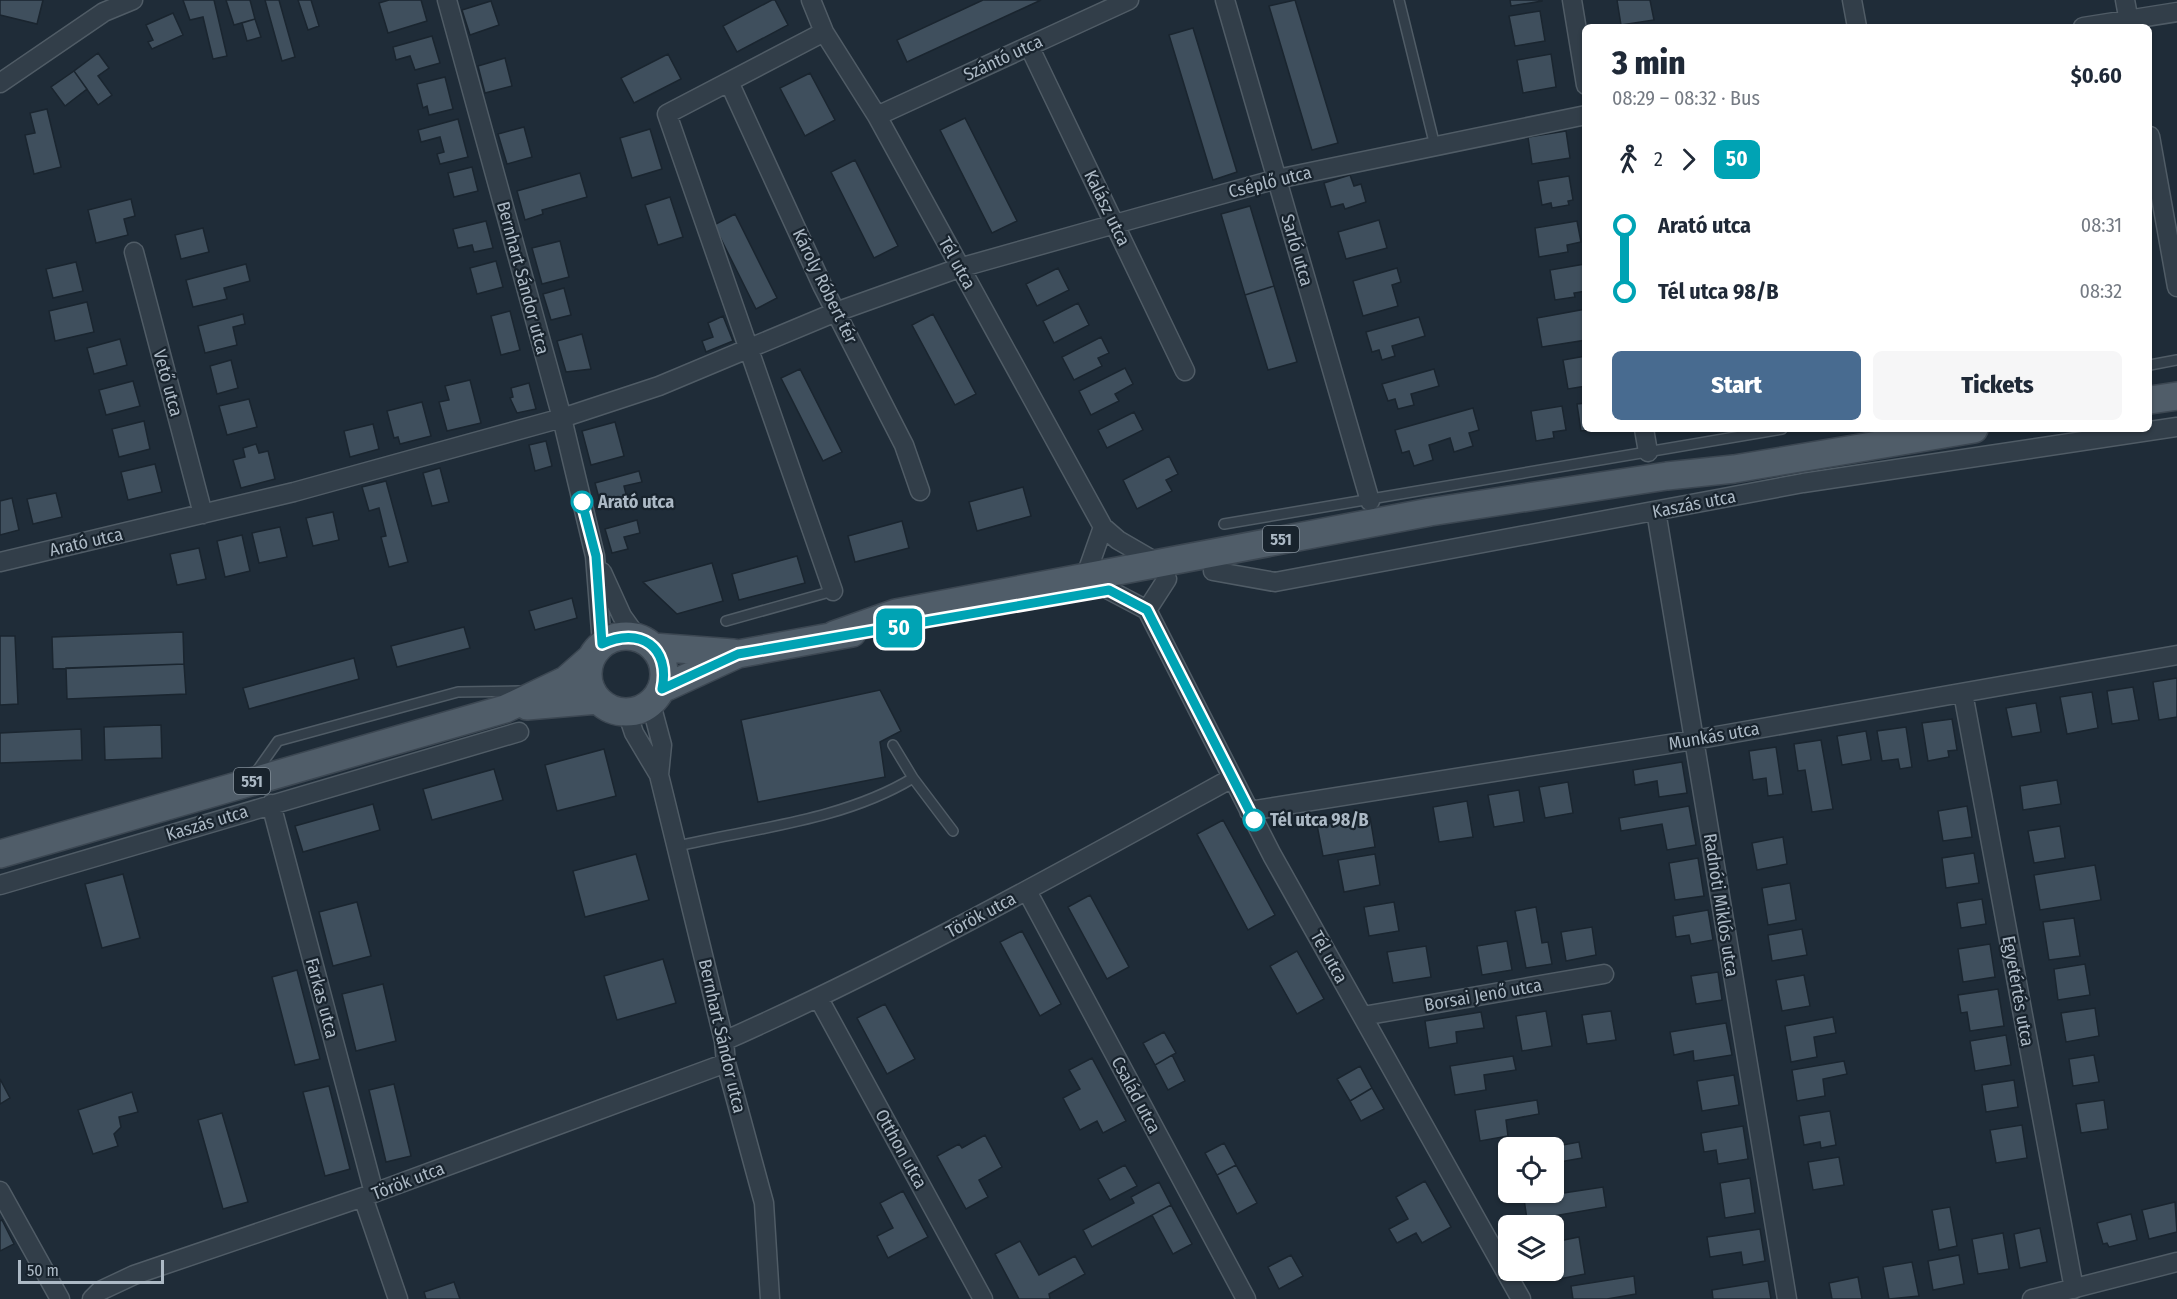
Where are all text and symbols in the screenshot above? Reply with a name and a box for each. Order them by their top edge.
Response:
street label: Szántó utca [960,30,1046,86]
text: 3 min [1612,43,1685,83]
text: $0.60 [2071,62,2122,89]
text: 08:29 – 08:32 · Bus [1612,86,1760,110]
icon: walk [1612,143,1645,176]
icon: forward [1672,143,1705,176]
text: 50 [1726,146,1748,172]
text: 2 [1654,147,1663,171]
street label: Cséplő utca [1226,161,1314,203]
street label: Kalász utca [1079,166,1135,250]
street label: Bernhart Sándor utca [492,199,554,357]
street label: Sarló utca [1276,212,1318,289]
text: Arató utca [1658,212,1751,239]
text: 08:31 [2081,213,2122,237]
street label: Károly Róbert tér [788,225,863,348]
street label: Tél utca [934,233,980,293]
text: Tél utca 98/B [1658,278,1779,305]
text: 08:32 [2079,279,2122,303]
street label: Vető utca [149,347,188,419]
button: Start [1612,351,1861,420]
button: Tickets [1873,351,2122,420]
street label: Kaszás utca [1650,485,1738,523]
marker: Arató utca [571,491,593,513]
place label: Arató utca [597,491,674,513]
street label: Arató utca [47,523,125,561]
road number: 551 [1263,526,1299,552]
line badge: 50 [872,608,926,648]
text: 50 [888,615,910,641]
street label: Munkás utca [1667,717,1761,755]
road number: 551 [234,768,270,794]
street label: Kaszás utca [163,800,251,846]
marker: Tél utca 98/B [1243,809,1265,831]
place label: Tél utca 98/B [1270,809,1369,831]
street label: Radnóti Miklós utca [1699,832,1743,978]
street label: Török utca [942,887,1020,943]
street label: Tél utca [1306,927,1352,987]
street label: Egyetértés utca [1997,934,2039,1048]
street label: Farkas utca [301,956,343,1041]
street label: Bernhart Sándor utca [694,957,750,1115]
street label: Borsai Jenő utca [1423,974,1544,1016]
street label: Család utca [1107,1053,1165,1137]
street label: Otthon utca [870,1106,932,1193]
map controls [1498,1137,1564,1281]
button: locate [1498,1137,1564,1203]
street label: Török utca [369,1157,448,1205]
button: layers [1498,1215,1564,1281]
scale bar [18,1257,164,1284]
text: 50 m [27,1261,59,1280]

